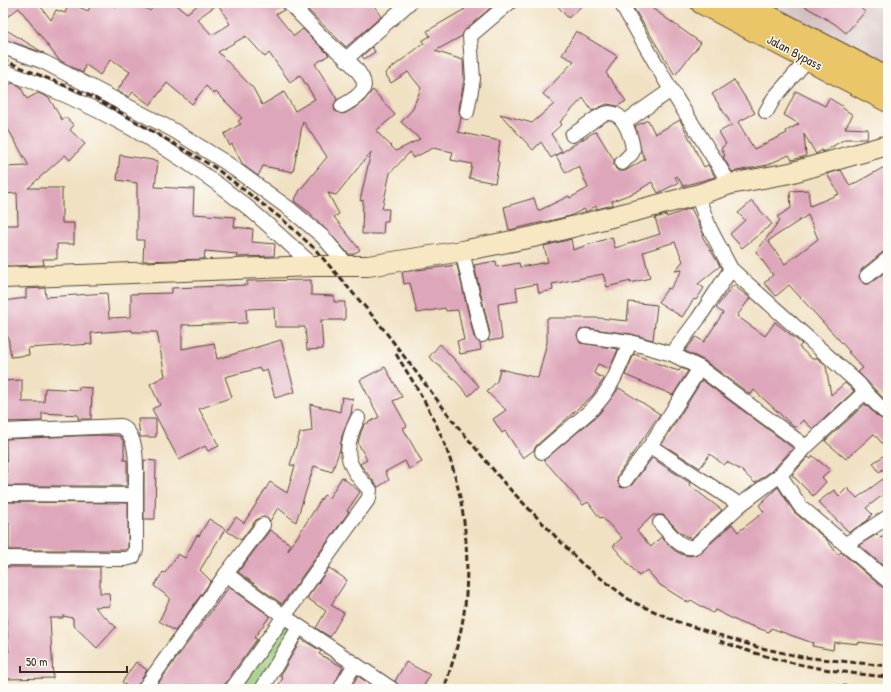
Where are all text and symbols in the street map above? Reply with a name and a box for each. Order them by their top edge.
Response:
street label: Jalan Bypass [764,30,826,74]
scale bar [20,648,127,674]
text: 50 m [26,653,47,670]

